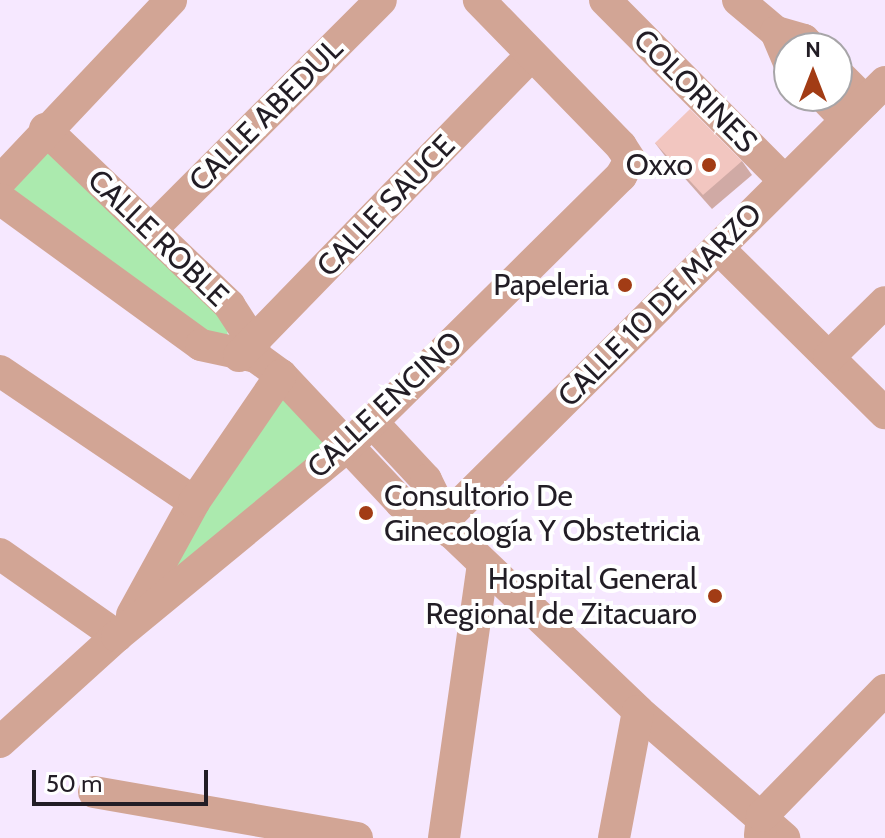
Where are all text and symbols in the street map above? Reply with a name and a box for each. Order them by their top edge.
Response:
street label: COLORINES [626,22,764,160]
street label: CALLE ABEDUL [182,31,350,199]
north arrow [773,32,853,112]
text: N [805,36,821,63]
street label: CALLE SAUCE [310,128,462,284]
place label: Oxxo [626,147,693,183]
marker: Oxxo [700,156,718,174]
street label: CALLE ROBLE [80,162,236,314]
street label: CALLE 10 DE MARZO [551,196,769,414]
place label: Papeleria [493,267,609,303]
marker: Papeleria [616,276,634,294]
street label: CALLE ENCINO [300,324,470,486]
place label: Consultorio De Ginecología Y Obstetricia [384,478,700,548]
marker: Consultorio De Ginecología Y Obstetricia [355,502,377,524]
place label: Hospital General Regional de Zitacuaro [426,561,697,632]
marker: Hospital General Regional de Zitacuaro [704,585,726,607]
scale bar [36,754,212,804]
text: 50 m [46,769,102,798]

